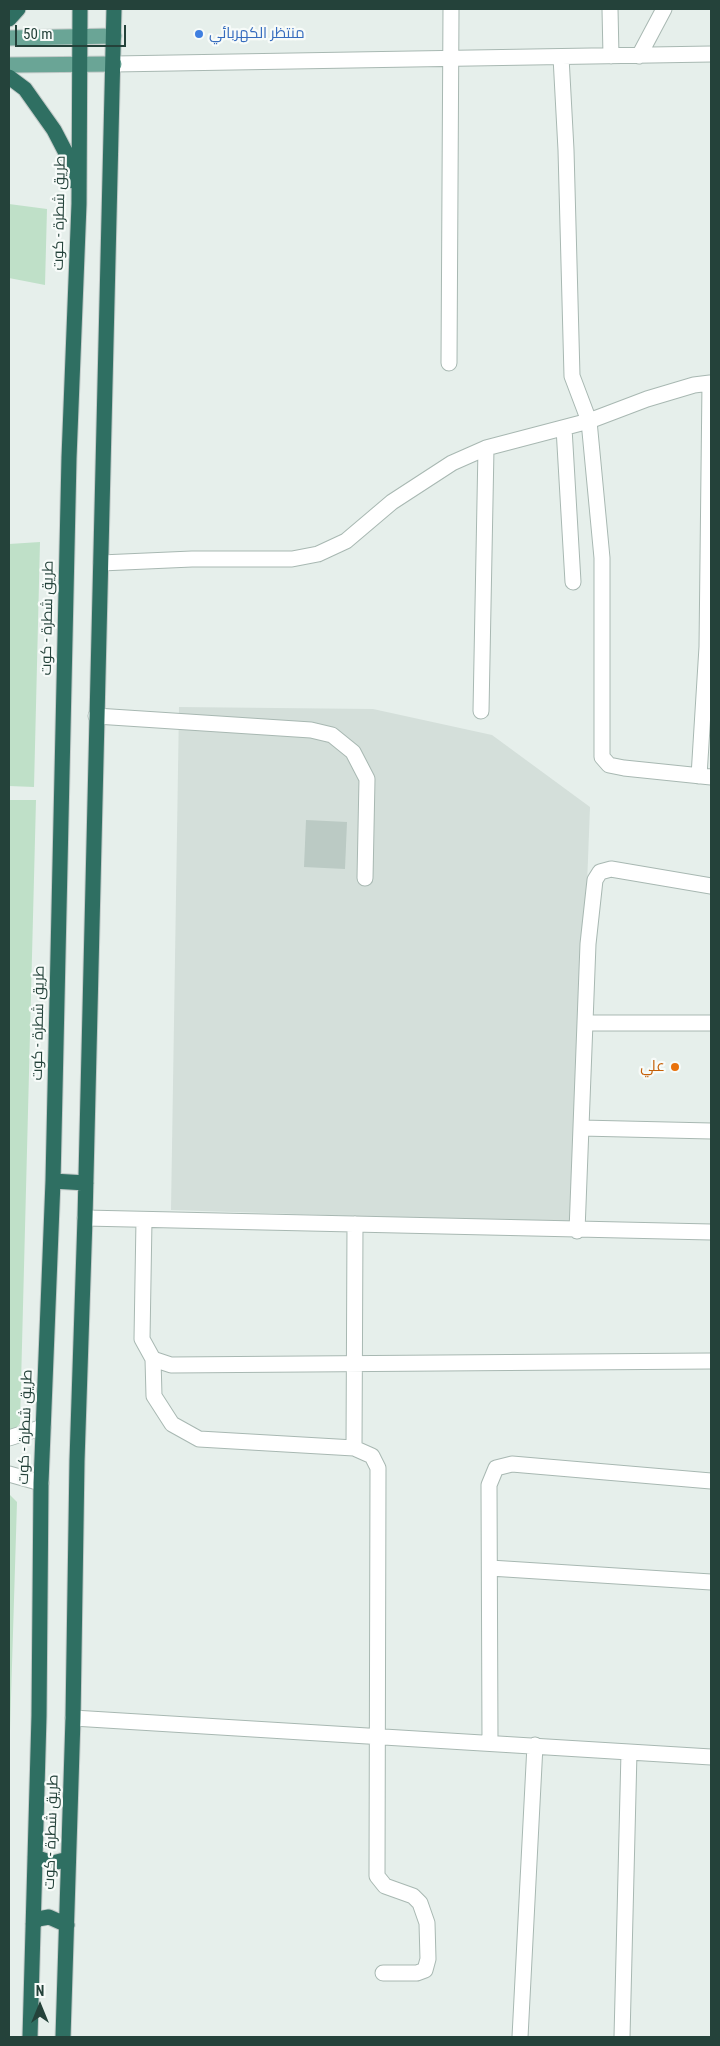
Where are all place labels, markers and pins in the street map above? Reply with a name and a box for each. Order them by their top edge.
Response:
place label: منتظر الكهربائي [209,25,305,43]
marker: منتظر الكهربائي [193,28,205,40]
place label: علي [640,1058,665,1076]
marker: علي [669,1061,681,1073]

